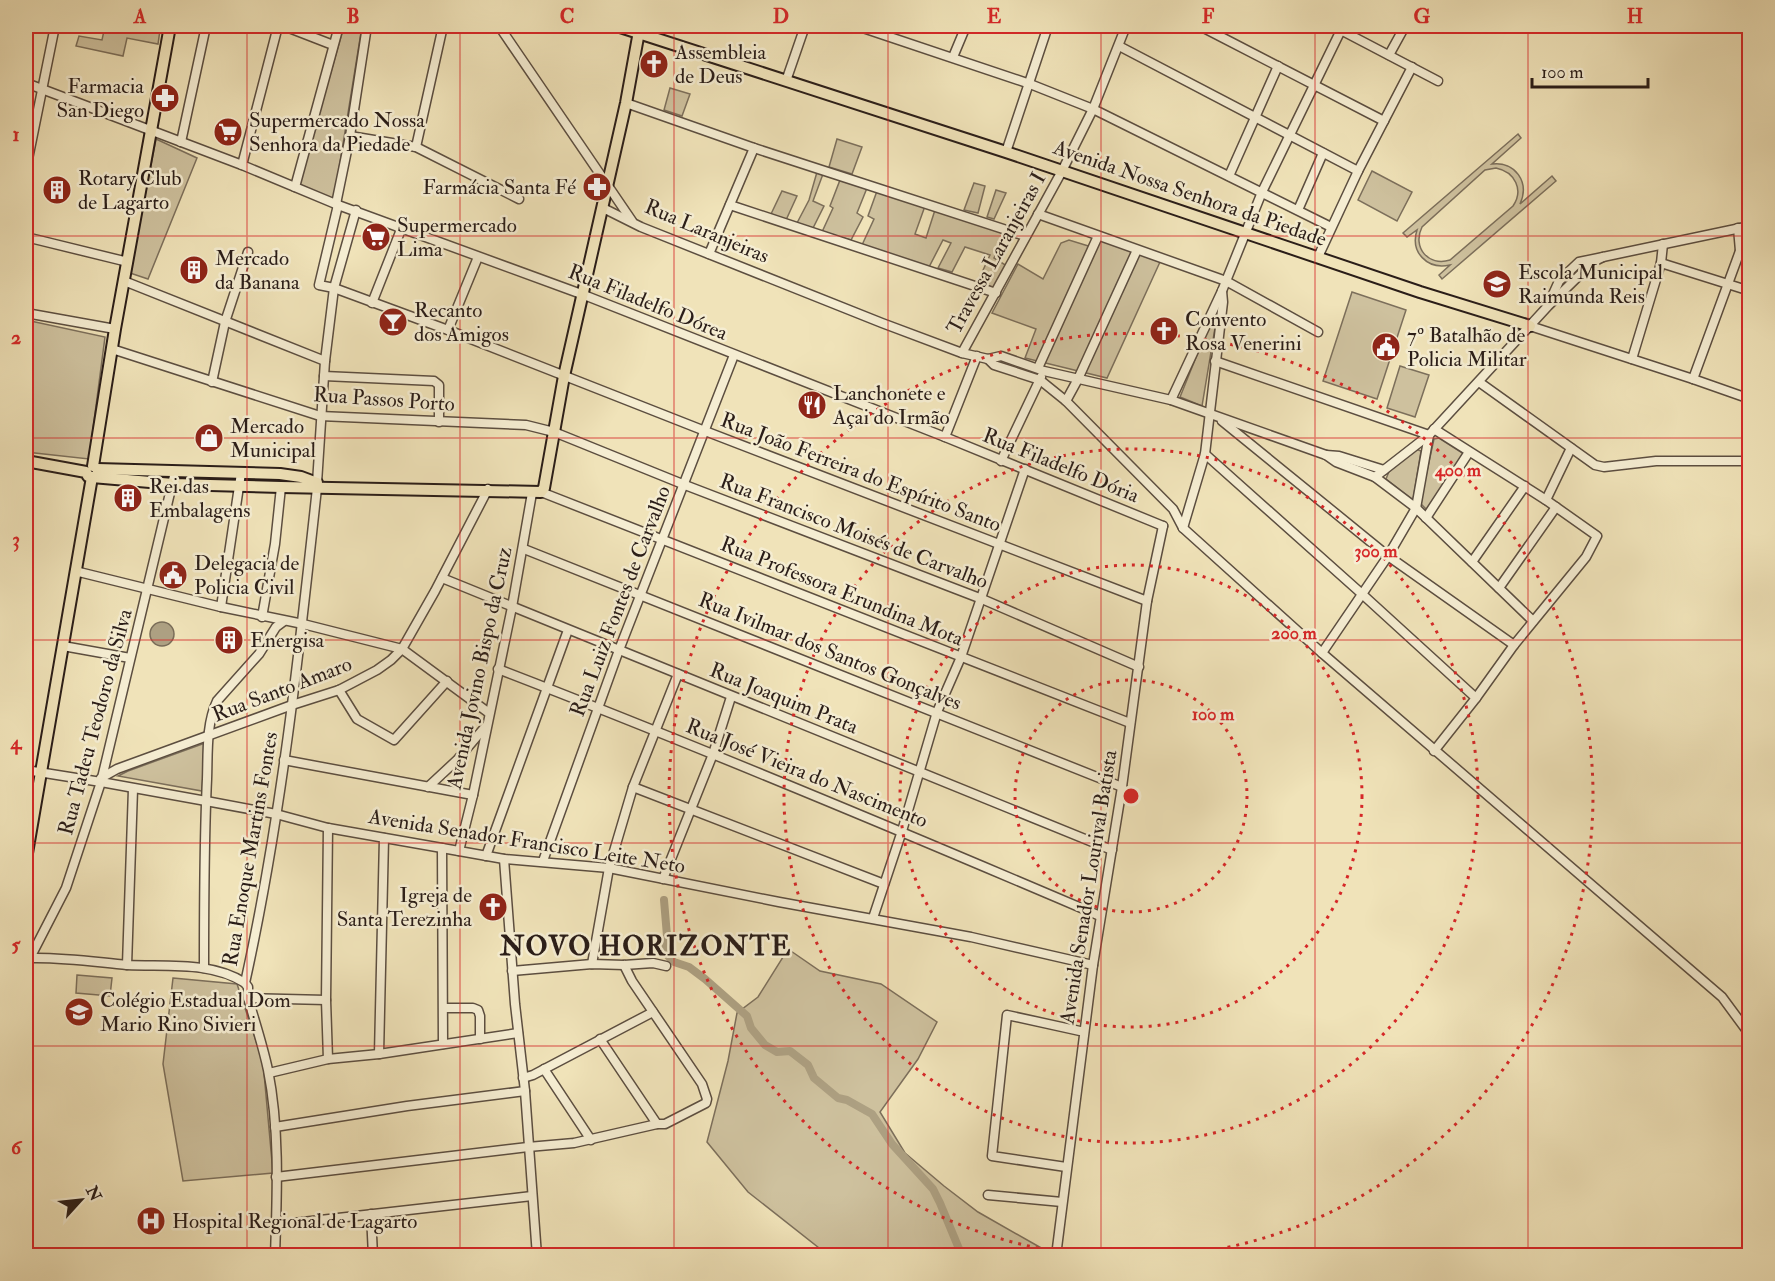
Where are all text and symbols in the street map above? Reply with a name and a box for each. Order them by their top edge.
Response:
text: A [133,4,147,29]
text: B [346,4,360,29]
text: C [560,4,574,29]
text: D [773,4,789,29]
text: E [987,4,1002,29]
text: F [1202,4,1215,29]
text: G [1414,4,1431,29]
text: H [1627,4,1643,29]
place label: Assembleia de Deus [674,39,767,90]
church icon: Assembleia de Deus [638,48,670,80]
scale bar [1532,51,1648,89]
text: 100 m [1541,61,1584,84]
place label: Farmacia San Diego [57,73,144,124]
pharmacy icon: Farmacia San Diego [149,82,181,114]
place label: Supermercado Nossa Senhora da Piedade [249,107,425,158]
supermarket icon: Supermercado Nossa Senhora da Piedade [212,116,244,148]
text: 1 [12,122,20,147]
street label: Avenida Nossa Senhora da Piedade [1049,134,1330,253]
place label: Rotary Club de Lagarto [78,165,182,216]
street label: Travessa Laranjeiras I [941,167,1052,339]
pharmacy icon: Farmácia Santa Fé [581,171,613,203]
building icon: Rotary Club de Lagarto [41,174,73,206]
place label: Farmácia Santa Fé [423,174,576,201]
street label: Rua Laranjeiras [640,193,773,270]
place label: Supermercado Lima [397,212,517,263]
supermarket icon: Supermercado Lima [360,221,392,253]
place label: Mercado da Banana [215,245,300,296]
building icon: Mercado da Banana [178,254,210,286]
street label: Rua Filadelfo Dórea [564,258,732,347]
place label: Escola Municipal Raimunda Reis [1518,259,1664,310]
school or university icon: Escola Municipal Raimunda Reis [1481,268,1513,300]
place label: Recanto dos Amigos [414,297,509,348]
bar icon: Recanto dos Amigos [377,306,409,338]
place label: Convento Rosa Venerini [1185,306,1302,357]
church icon: Convento Rosa Venerini [1148,315,1180,347]
place label: 7º Batalhão de Policia Militar [1407,322,1527,373]
text: 2 [11,325,21,350]
public building icon: 7º Batalhão de Policia Militar [1370,331,1402,363]
place label: Lanchonete e Açai do Irmão [832,380,950,431]
street label: Rua Passos Porto [312,381,456,418]
restaurant icon: Lanchonete e Açai do Irmão [796,389,828,421]
street label: Rua João Ferreira do Espírito Santo [717,406,1005,538]
place label: Mercado Municipal [230,413,316,464]
shop icon: Mercado Municipal [193,422,225,454]
street label: Rua Filadelfo Dória [979,422,1143,509]
text: 400 m [1434,459,1482,482]
street label: Rua Francisco Moisés de Carvalho [716,468,992,595]
place label: Rei das Embalagens [149,473,250,524]
building icon: Rei das Embalagens [112,482,144,514]
street label: Rua Luiz Fontes de Carvalho [564,482,677,721]
text: 3 [12,527,20,552]
street label: Rua Professora Erundina Mota [716,530,967,653]
text: 300 m [1354,540,1399,563]
street label: Avenida Jovino Bispo da Cruz [440,544,518,793]
place label: Delegacia de Policia Civil [194,550,299,601]
public building icon: Delegacia de Policia Civil [157,559,189,591]
street label: Rua Ivilmar dos Santos Gonçalves [694,586,965,717]
street label: Rua Tadeu Teodoro da Silva [52,606,139,838]
text: 200 m [1271,622,1318,645]
building icon: Energisa [213,624,245,656]
place label: Energisa [250,627,325,654]
street label: Rua Santo Amaro [209,650,356,728]
street label: Rua Joaquim Prata [706,656,862,741]
text: 100 m [1192,703,1235,726]
street label: Rua José Vieira do Nascimento [682,713,932,834]
text: 4 [10,730,23,755]
street label: Rua Enoque Martins Fontes [217,730,284,968]
street label: Avenida Senador Lourival Batista [1053,748,1124,1027]
centre of rings [1121,786,1141,806]
street label: Avenida Senador Francisco Leite Neto [366,803,687,880]
place label: Igreja de Santa Terezinha [337,882,472,933]
church icon: Igreja de Santa Terezinha [477,891,509,923]
district label: NOVO HORIZONTE [499,930,792,963]
text: 5 [12,932,22,957]
place label: Colégio Estadual Dom Mario Rino Sivieri [100,987,291,1038]
school or university icon: Colégio Estadual Dom Mario Rino Sivieri [63,996,95,1028]
text: 6 [11,1135,23,1160]
north arrow [51,1170,111,1230]
text: N [81,1182,106,1205]
hospital icon: Hospital Regional de Lagarto [135,1205,167,1237]
place label: Hospital Regional de Lagarto [172,1208,417,1235]

